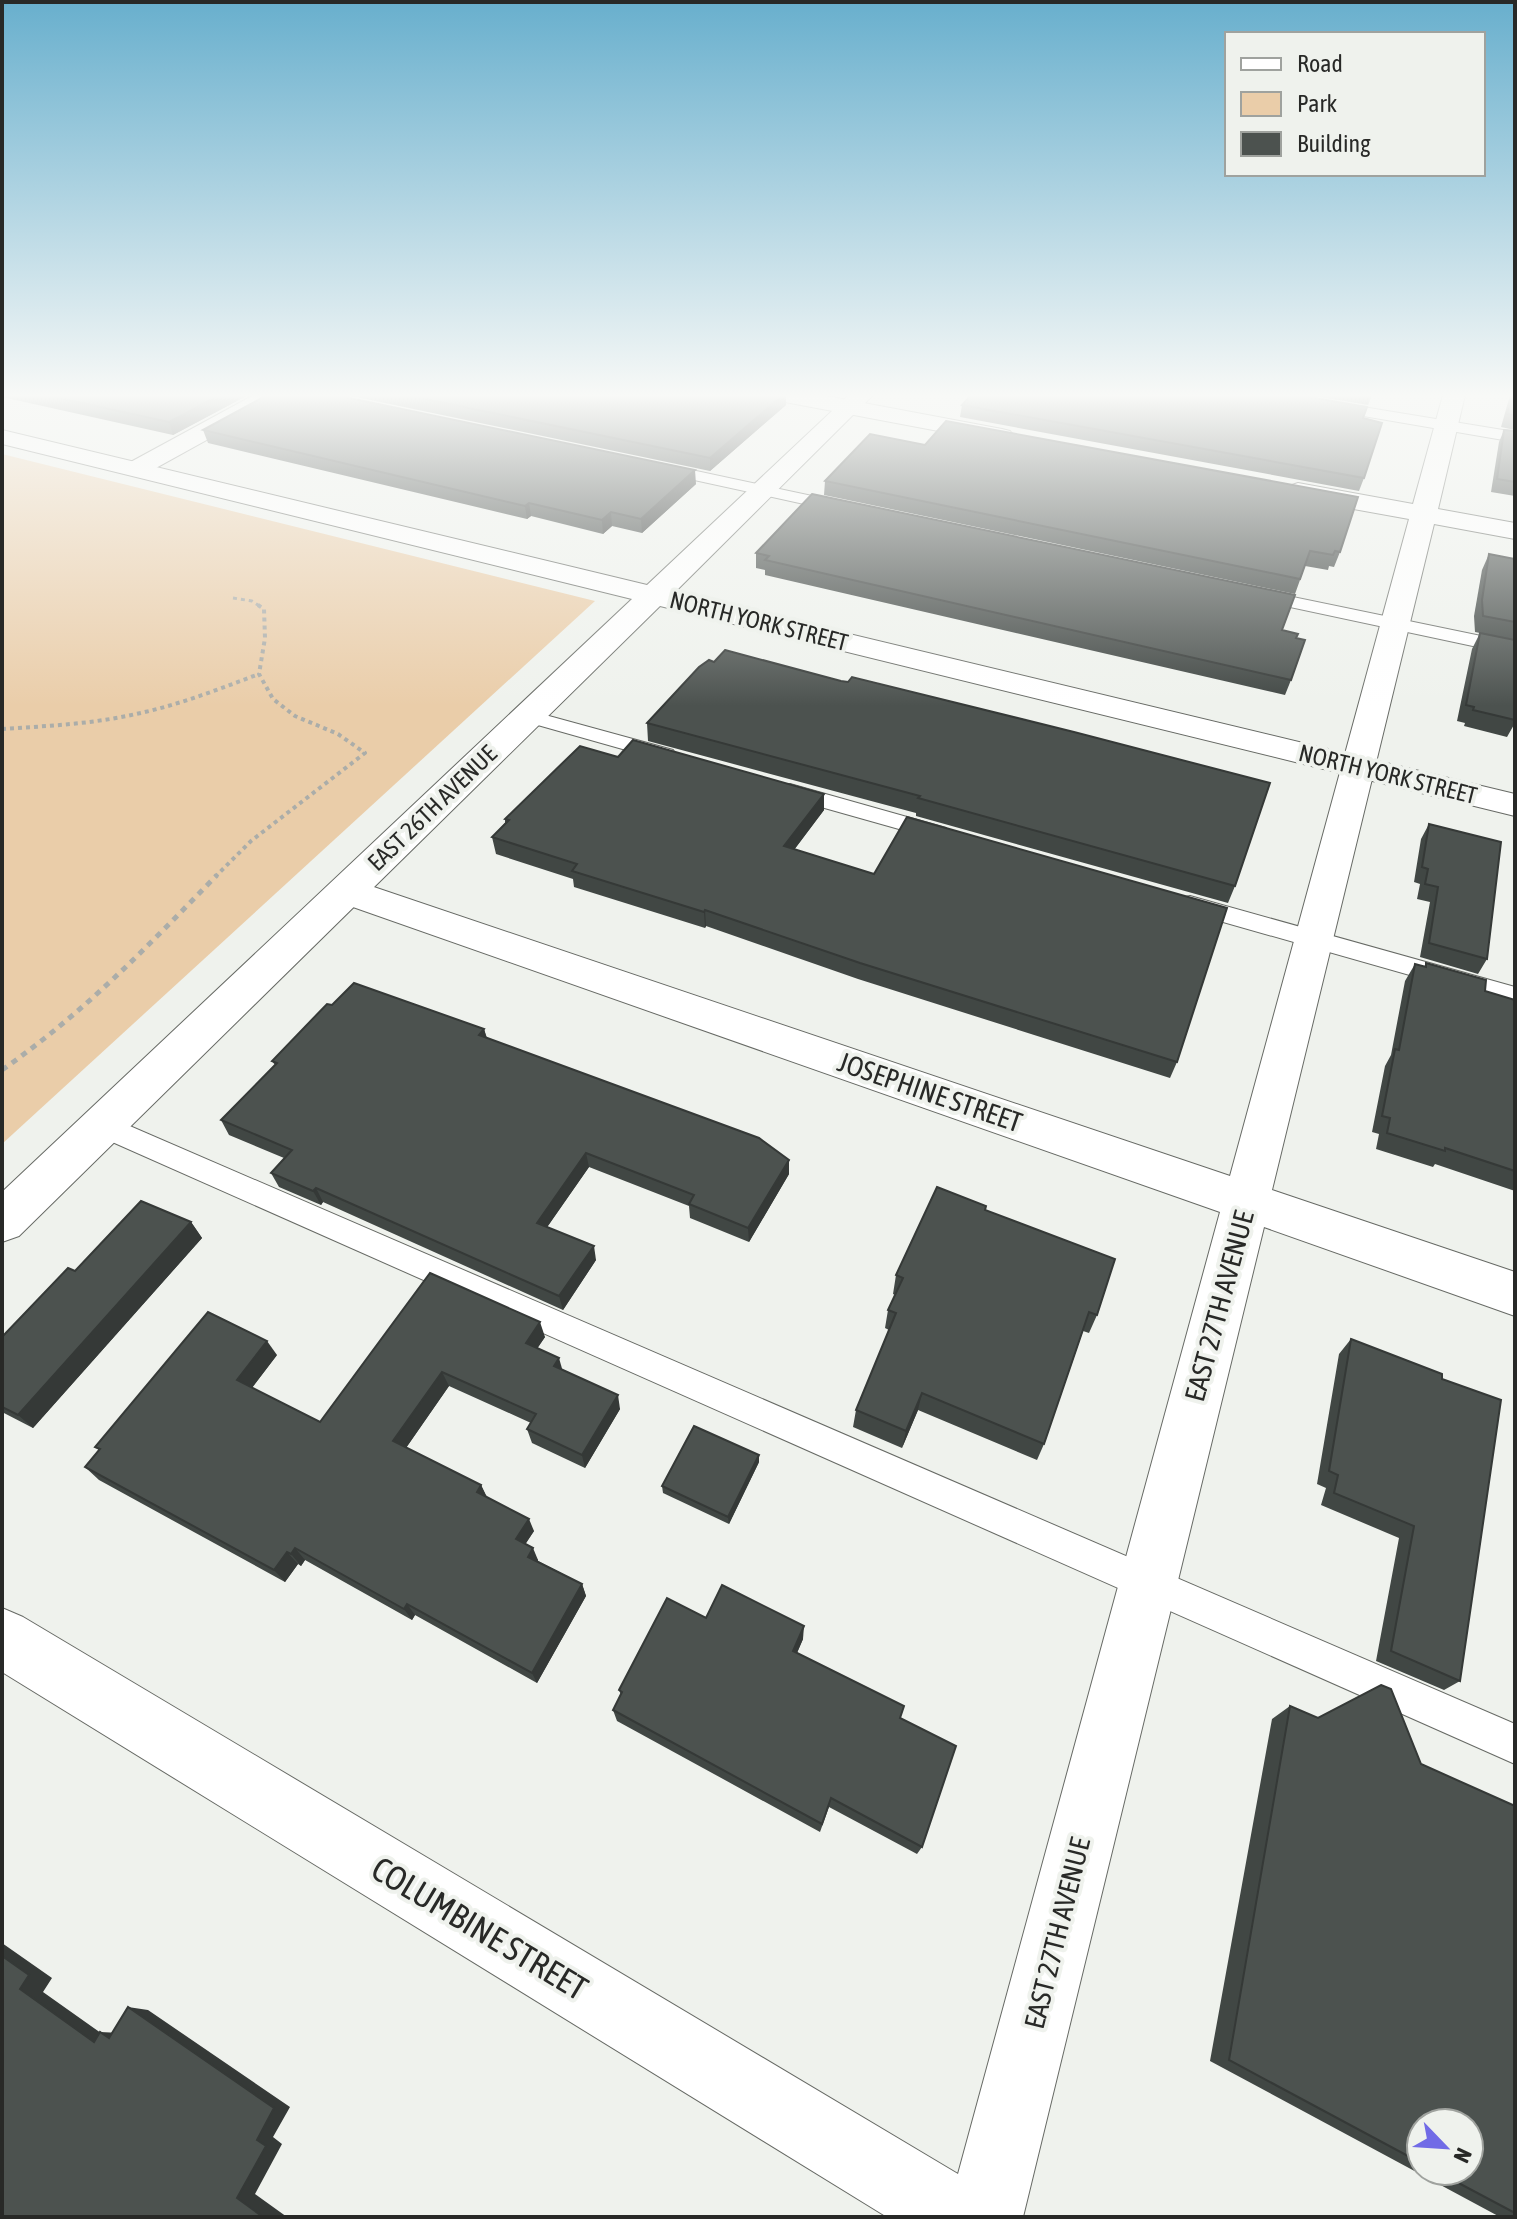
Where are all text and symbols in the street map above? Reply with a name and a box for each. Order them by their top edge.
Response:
legend [1225,32,1485,176]
text: Road [1297,50,1343,77]
text: Park [1297,90,1338,117]
text: Building [1297,130,1371,157]
street label: NORTH YORK STREET [667,586,851,656]
street label: NORTH YORK STREET [1296,739,1480,809]
street label: EAST 26TH AVENUE [362,740,502,876]
street label: JOSEPHINE STREET [834,1046,1026,1138]
street label: EAST 27TH AVENUE [1178,1207,1260,1405]
street label: EAST 27TH AVENUE [1018,1834,1096,2032]
street label: COLUMBINE STREET [365,1848,595,2008]
north arrow [1405,2107,1485,2187]
text: N [1449,2144,1478,2167]

